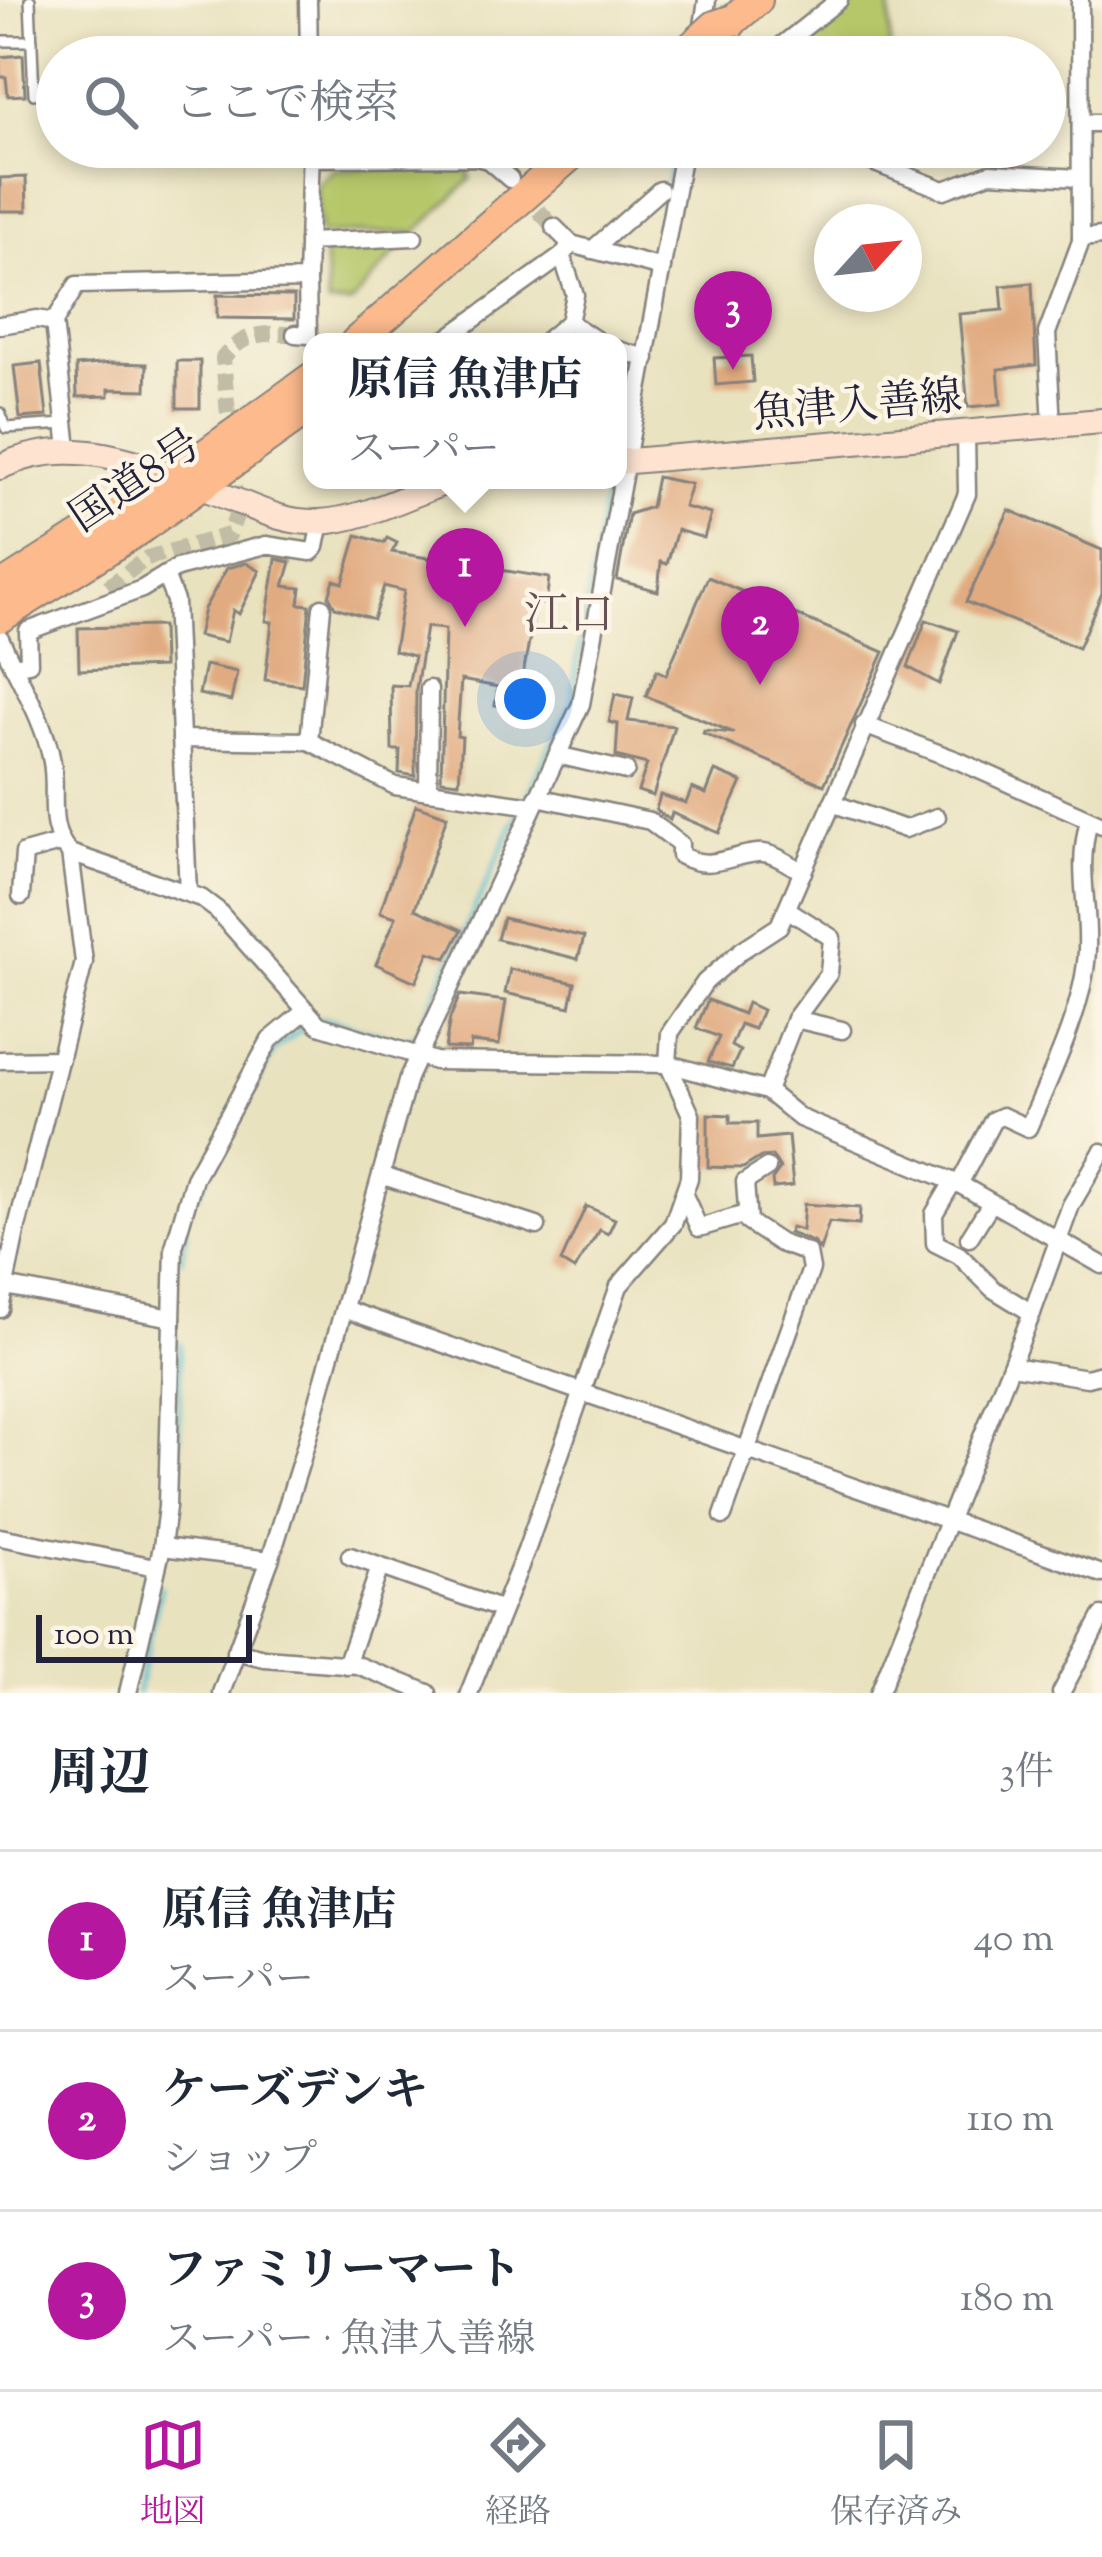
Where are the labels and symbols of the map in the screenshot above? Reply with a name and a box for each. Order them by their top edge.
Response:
north arrow [814,204,922,312]
pin: 3 [694,271,772,370]
street label: 魚津入善線 [750,369,965,447]
street label: 国道8号 [59,417,215,549]
pin: 1 [426,528,504,627]
district label: 江口 [524,586,614,651]
pin: 2 [721,586,799,685]
your location [495,669,555,729]
scale bar [36,1609,252,1662]

